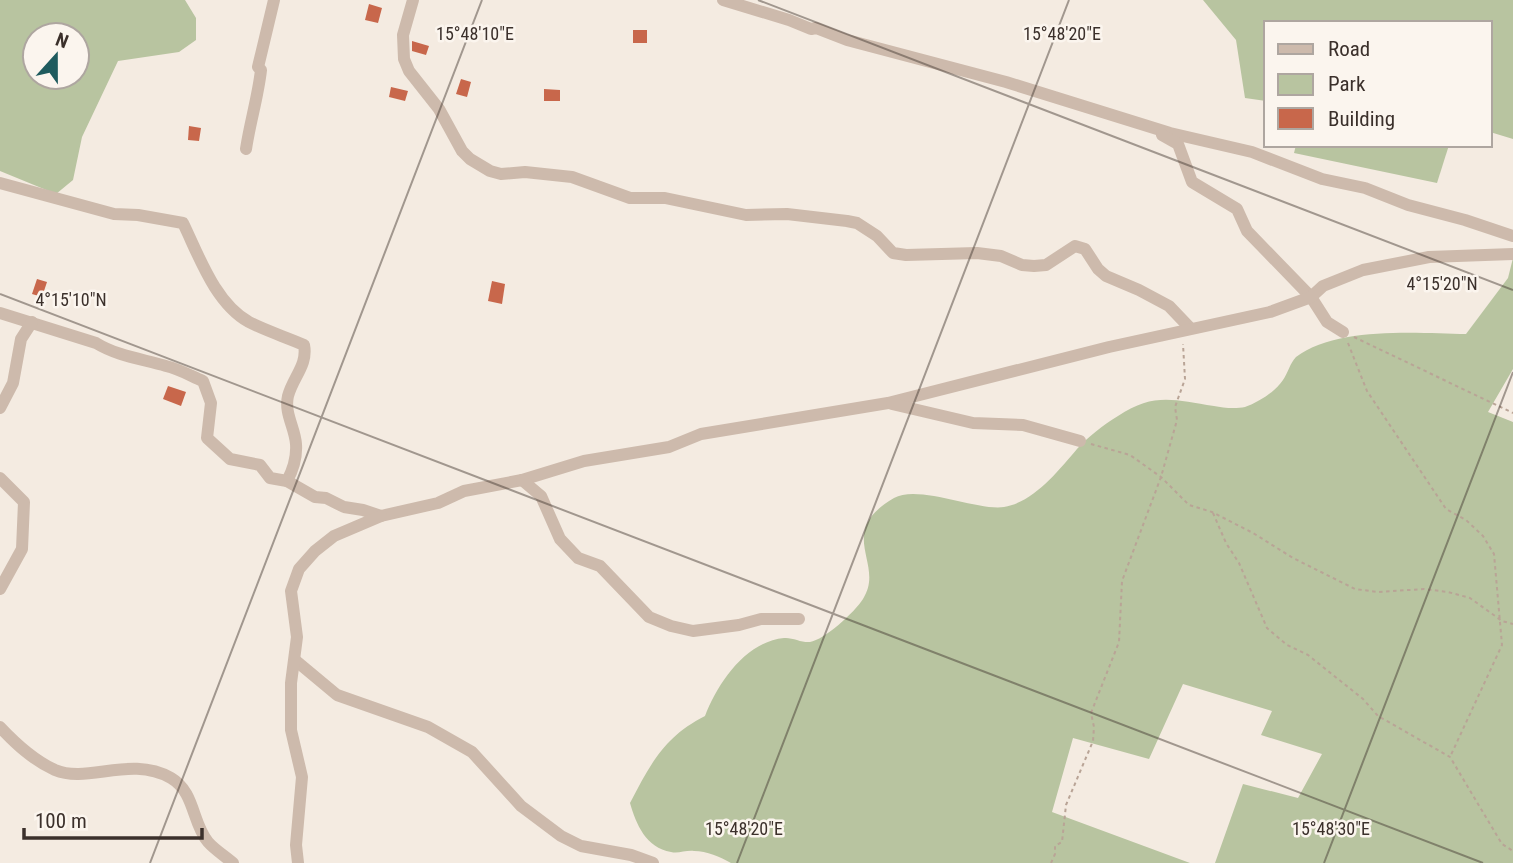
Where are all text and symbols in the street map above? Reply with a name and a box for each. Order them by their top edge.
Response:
north arrow [21,21,91,91]
legend [1264,21,1492,147]
text: 15°48'10"E [436,23,514,44]
text: 15°48'20"E [1023,23,1101,44]
text: N [52,28,71,53]
text: Road [1328,37,1370,61]
text: Park [1328,72,1366,96]
text: Building [1328,107,1395,131]
text: 4°15'20"N [1406,273,1478,294]
text: 4°15'10"N [35,289,107,310]
scale bar [24,796,203,840]
text: 100 m [35,809,87,833]
text: 15°48'20"E [705,818,783,839]
text: 15°48'30"E [1292,818,1370,839]

